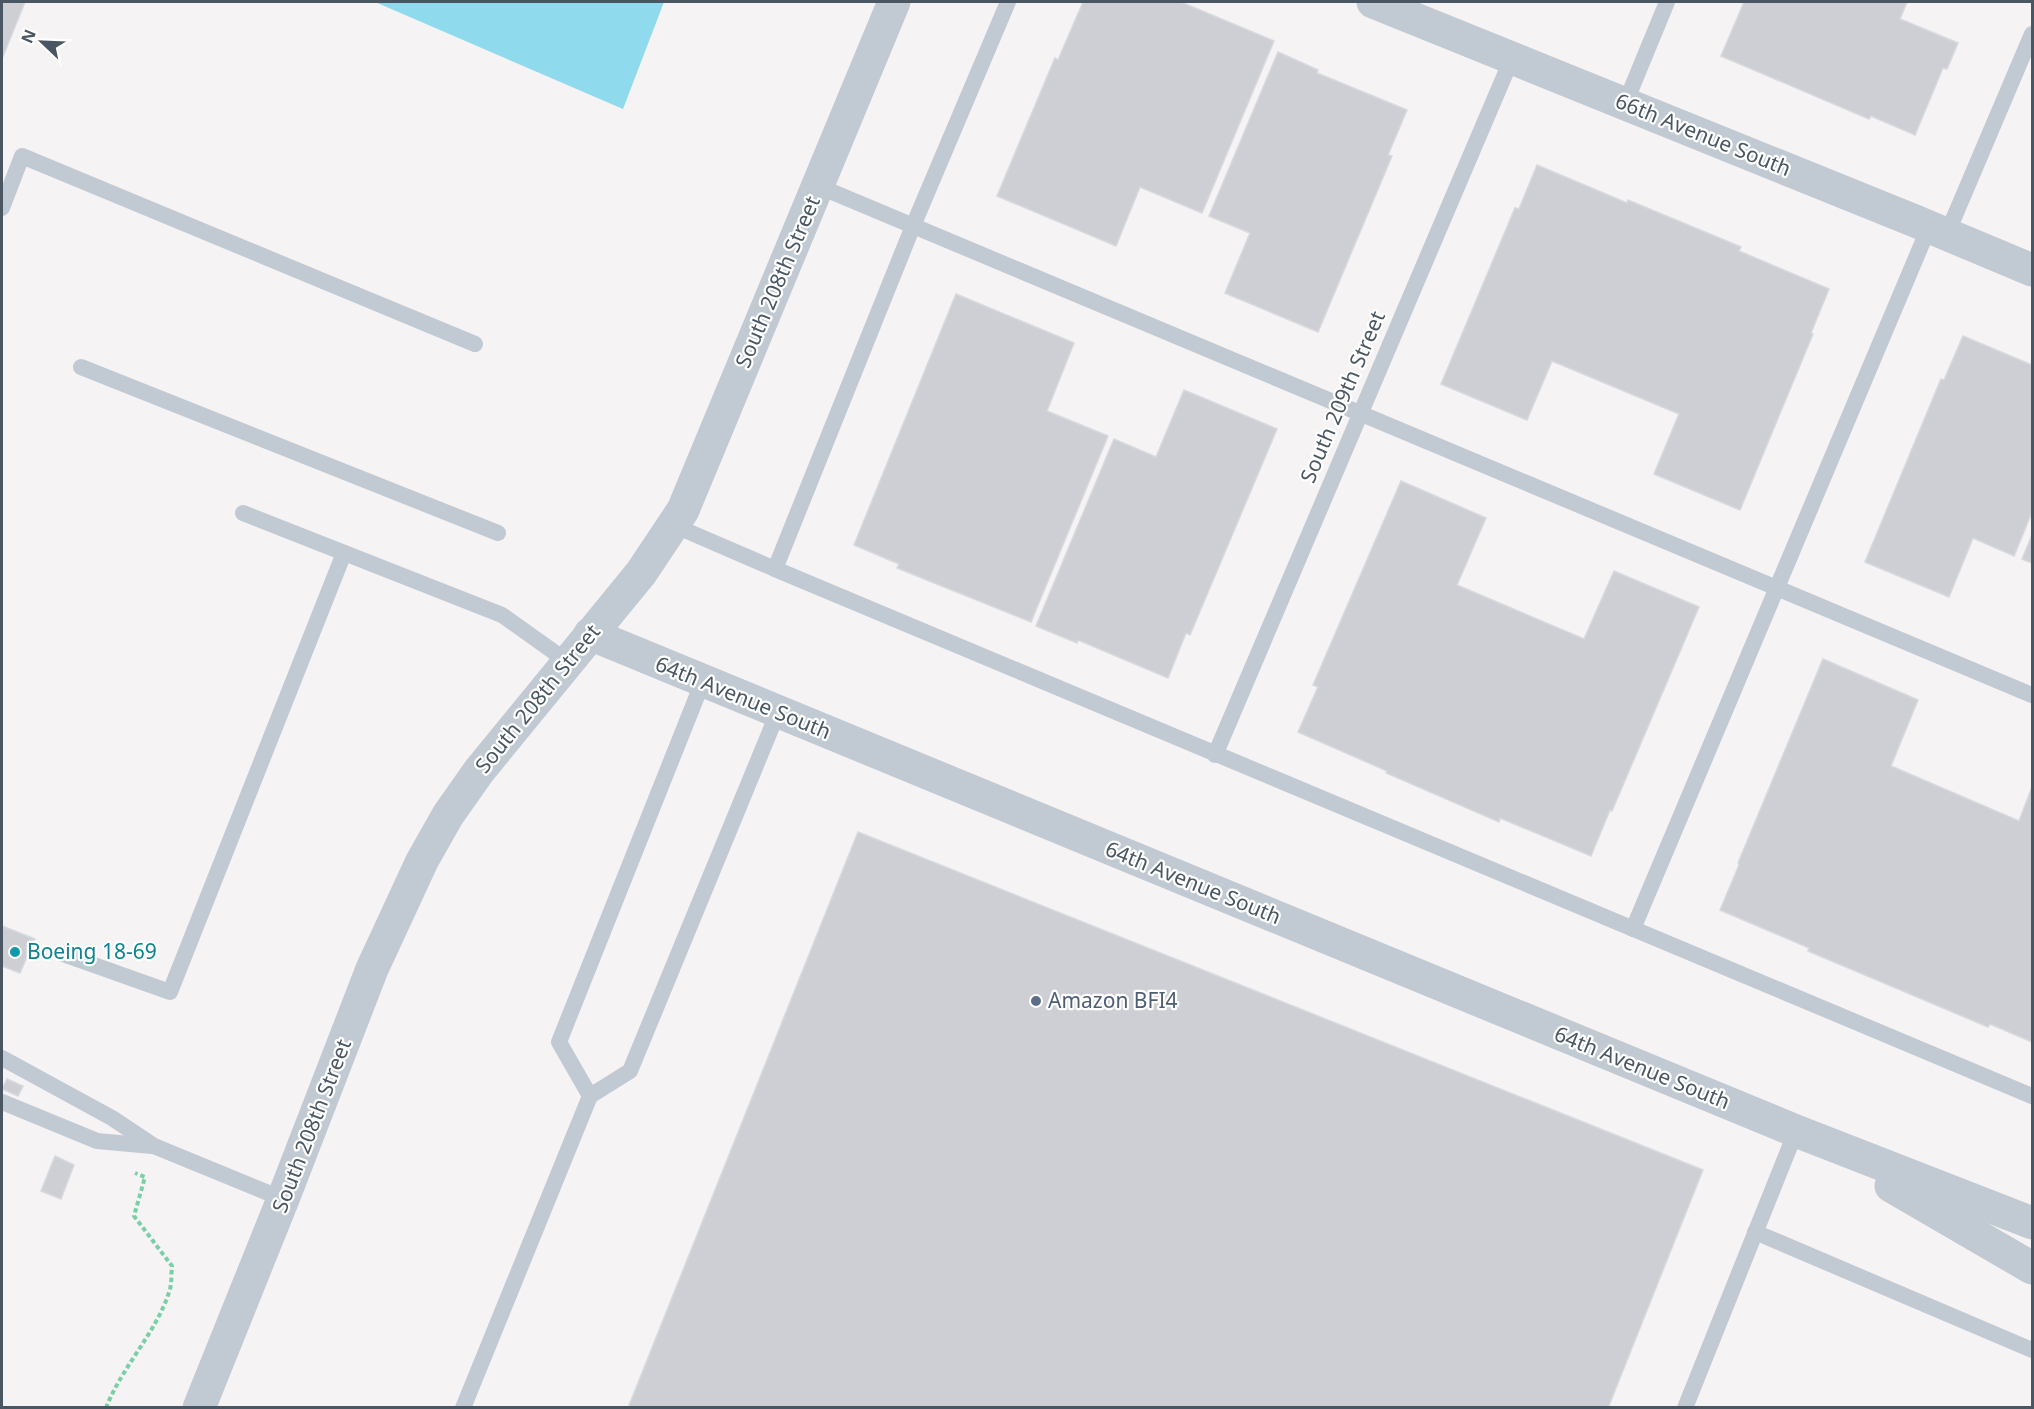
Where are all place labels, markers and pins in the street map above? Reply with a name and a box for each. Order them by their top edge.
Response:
place label: Boeing 18-69 [27,937,157,965]
marker: Boeing 18-69 [8,945,22,959]
place label: Amazon BFI4 [1048,986,1178,1014]
marker: Amazon BFI4 [1029,994,1043,1008]

